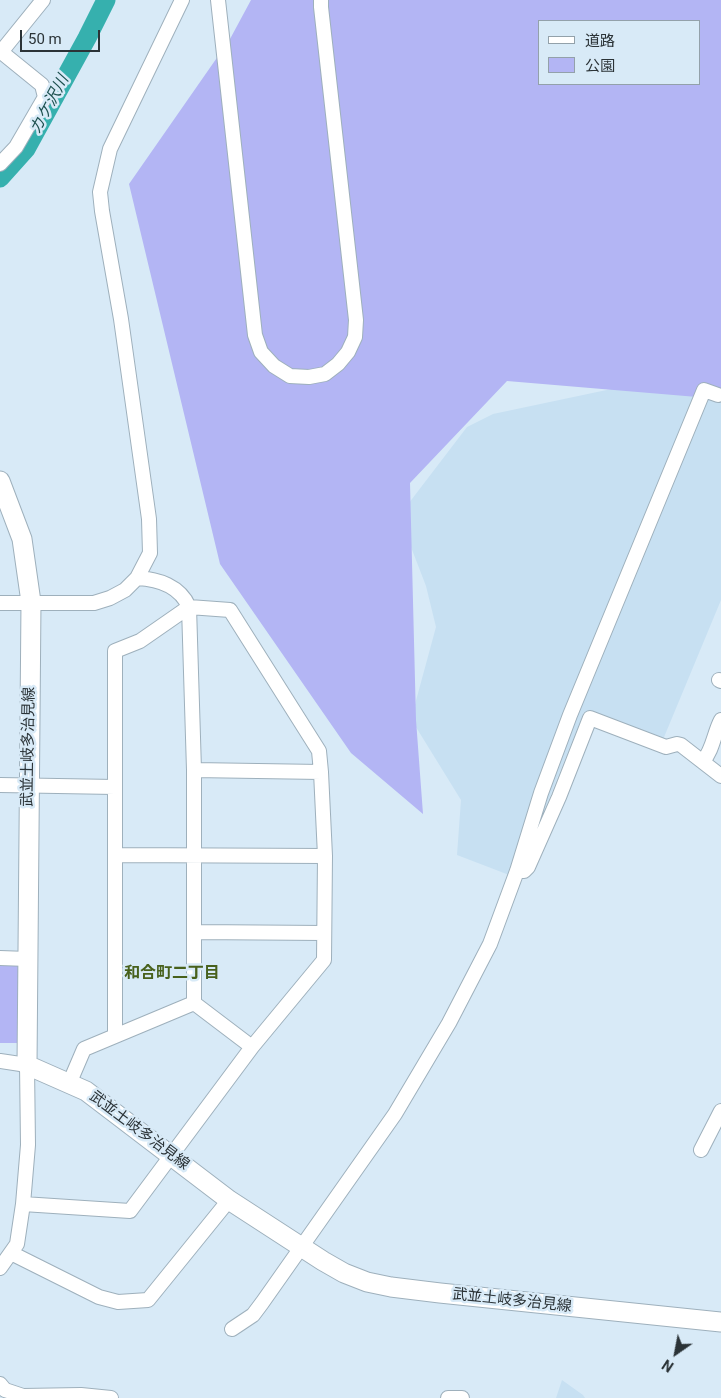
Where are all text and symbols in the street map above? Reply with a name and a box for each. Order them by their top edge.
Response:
scale bar [22,20,102,52]
legend [538,20,701,85]
text: 50 m [28,30,62,48]
text: 道路 [585,32,615,50]
text: 公園 [585,57,615,75]
water label: カケ沢川 [27,72,73,138]
street label: 武並土岐多治見線 [19,687,39,807]
district label: 和合町二丁目 [124,964,220,984]
street label: 武並土岐多治見線 [86,1088,192,1174]
street label: 武並土岐多治見線 [451,1286,573,1316]
north arrow [651,1328,701,1378]
text: N [659,1356,676,1375]

